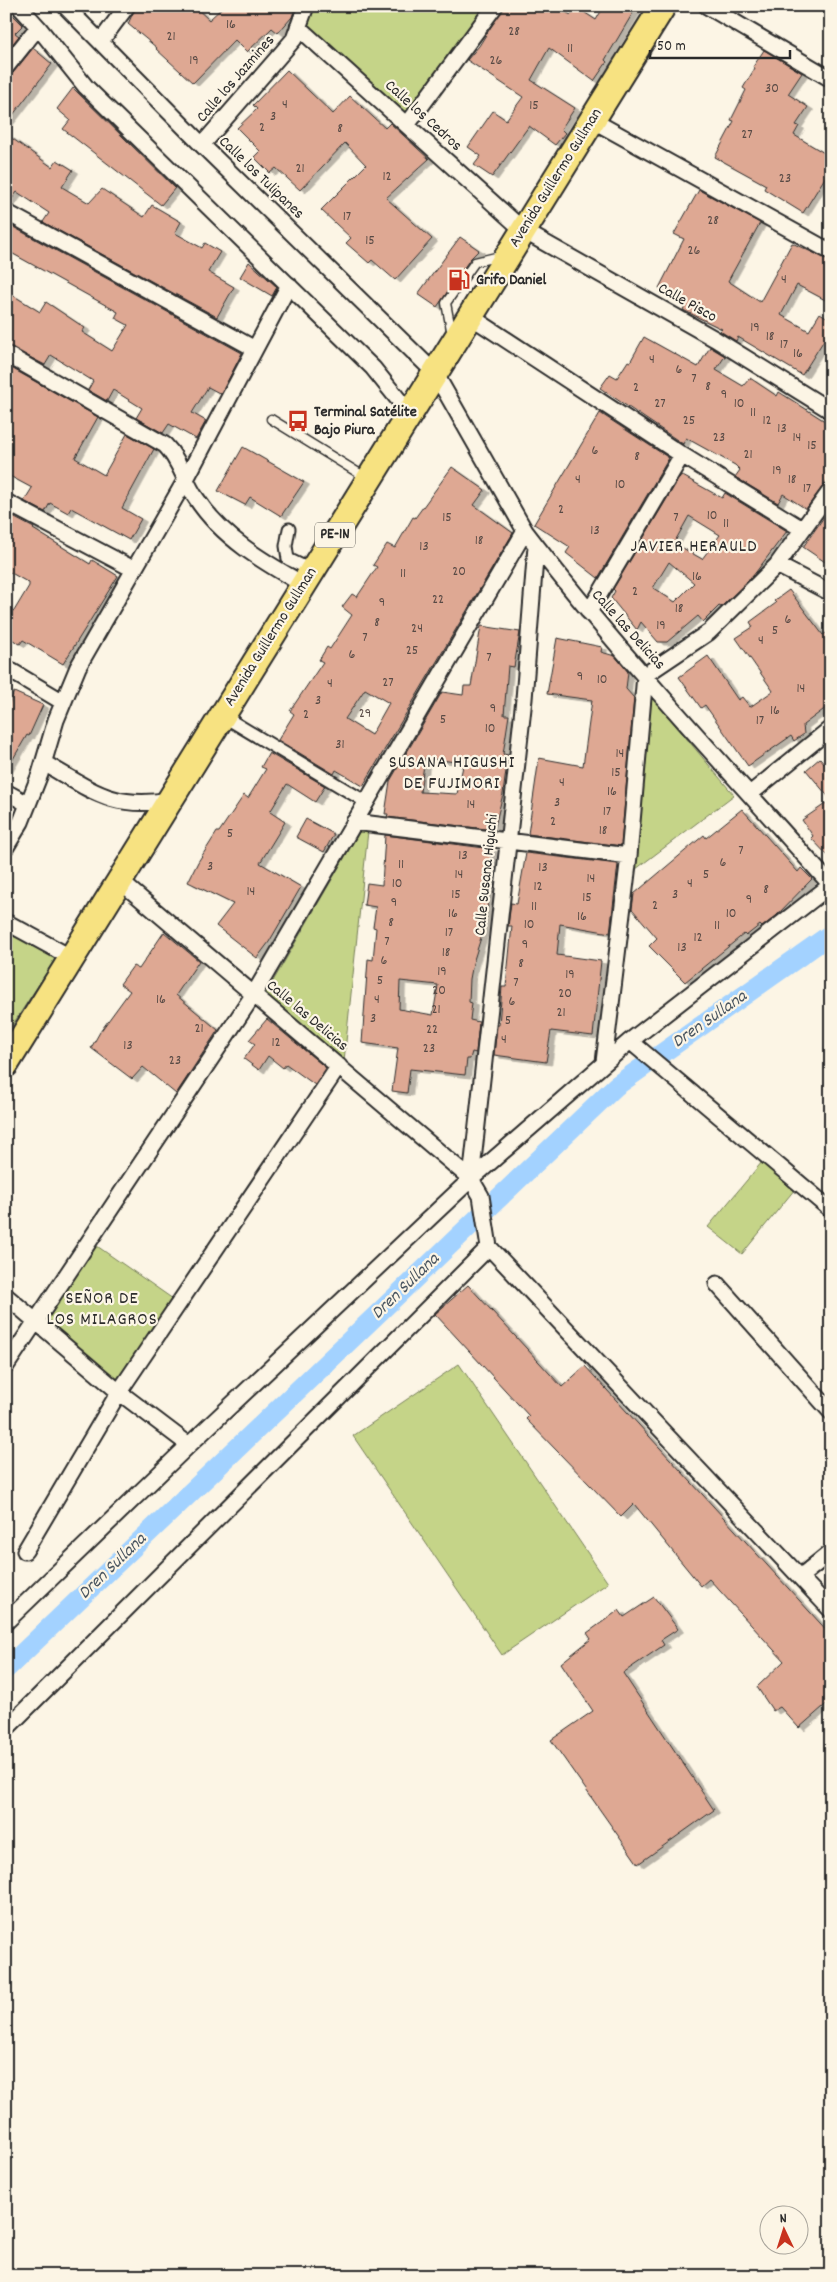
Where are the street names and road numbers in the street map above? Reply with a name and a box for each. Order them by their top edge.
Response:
street label: Calle los Jazmines [191,30,281,128]
street label: Calle los Cedros [379,75,467,157]
street label: Avenida Guillermo Gullman [504,104,608,252]
street label: Calle los Tulipanes [213,131,309,225]
street label: Calle Pisco [653,277,721,329]
road number: PE-1N [315,522,355,548]
street label: Avenida Guillermo Gullman [219,563,323,711]
street label: Calle las Delicias [586,585,671,675]
street label: Calle Susana Higuchi [469,813,505,937]
street label: Calle las Delicias [261,975,353,1057]

